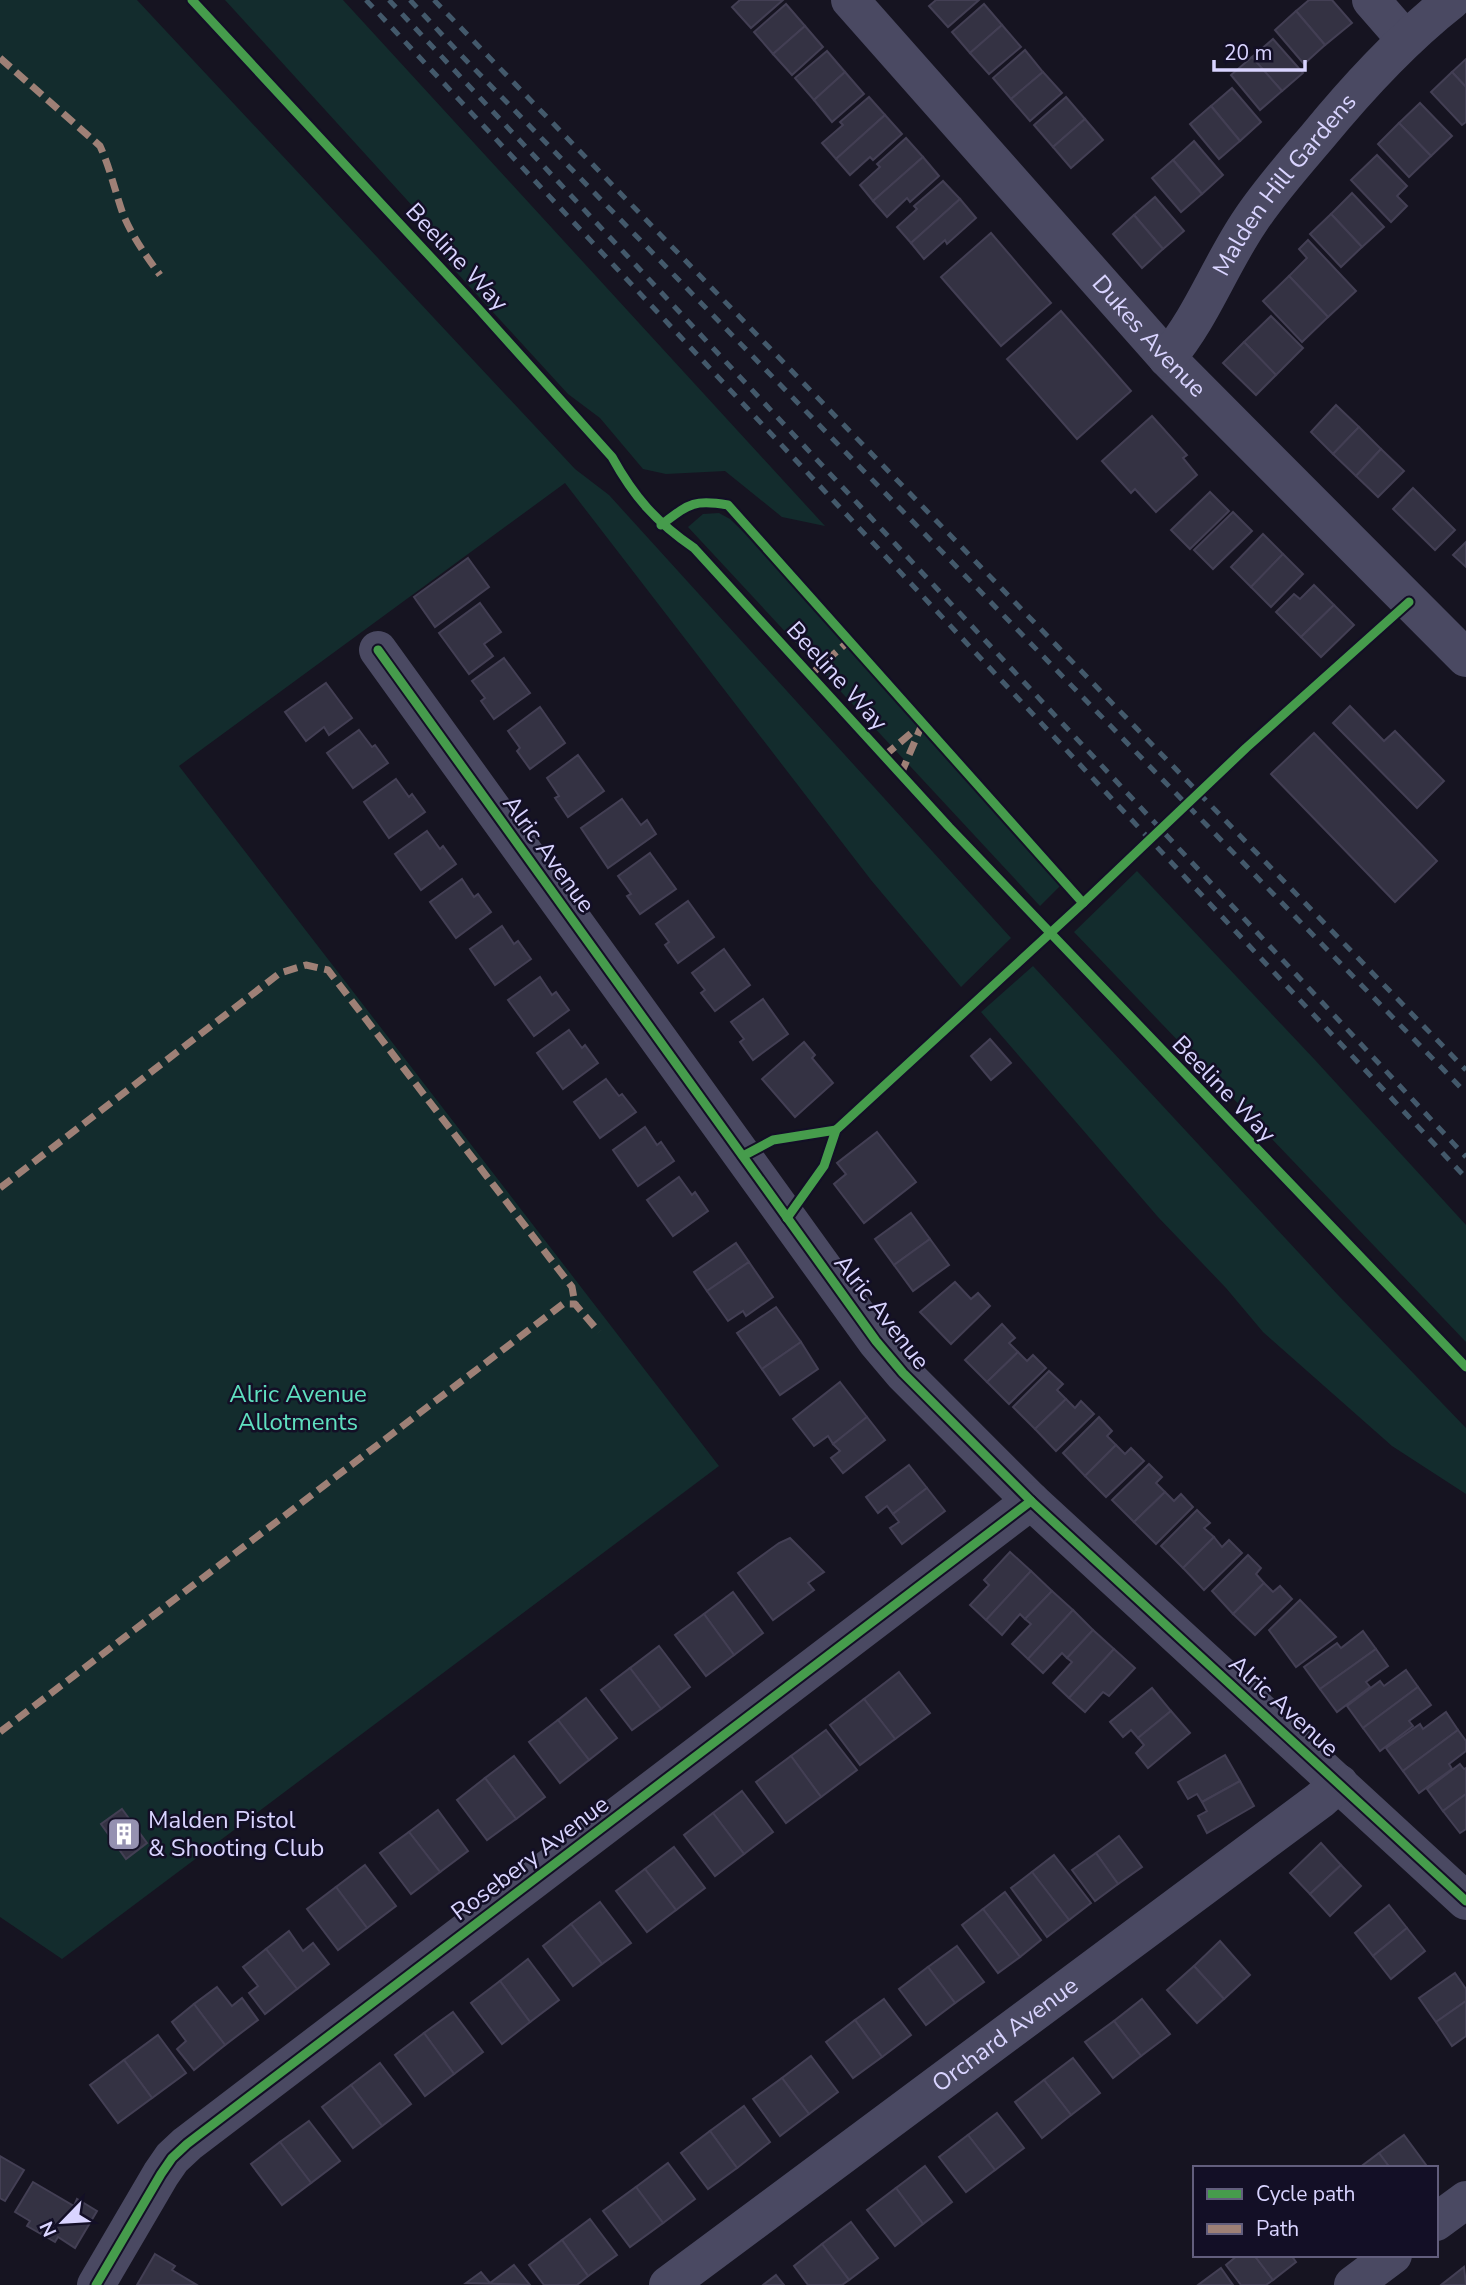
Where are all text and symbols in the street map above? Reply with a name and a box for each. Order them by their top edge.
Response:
scale bar [1214,28,1305,72]
text: 20 m [1224,39,1273,67]
street label: Malden Hill Gardens [1205,86,1363,281]
street label: Beeline Way [399,196,516,318]
street label: Dukes Avenue [1085,268,1213,404]
street label: Beeline Way [779,614,895,738]
street label: Alric Avenue [496,789,602,919]
street label: Beeline Way [1165,1029,1284,1150]
street label: Alric Avenue [827,1248,937,1376]
park label: Alric Avenue Allotments [229,1378,367,1438]
street label: Alric Avenue [1222,1648,1346,1764]
street label: Rosebery Avenue [445,1788,615,1928]
place label: Malden Pistol & Shooting Club [148,1804,324,1864]
building icon: Malden Pistol & Shooting Club [105,1815,143,1853]
street label: Orchard Avenue [925,1969,1085,2099]
legend [1193,2166,1438,2257]
text: Cycle path [1256,2180,1355,2208]
north arrow [28,2187,98,2257]
text: Path [1256,2215,1299,2243]
text: N [34,2217,63,2241]

